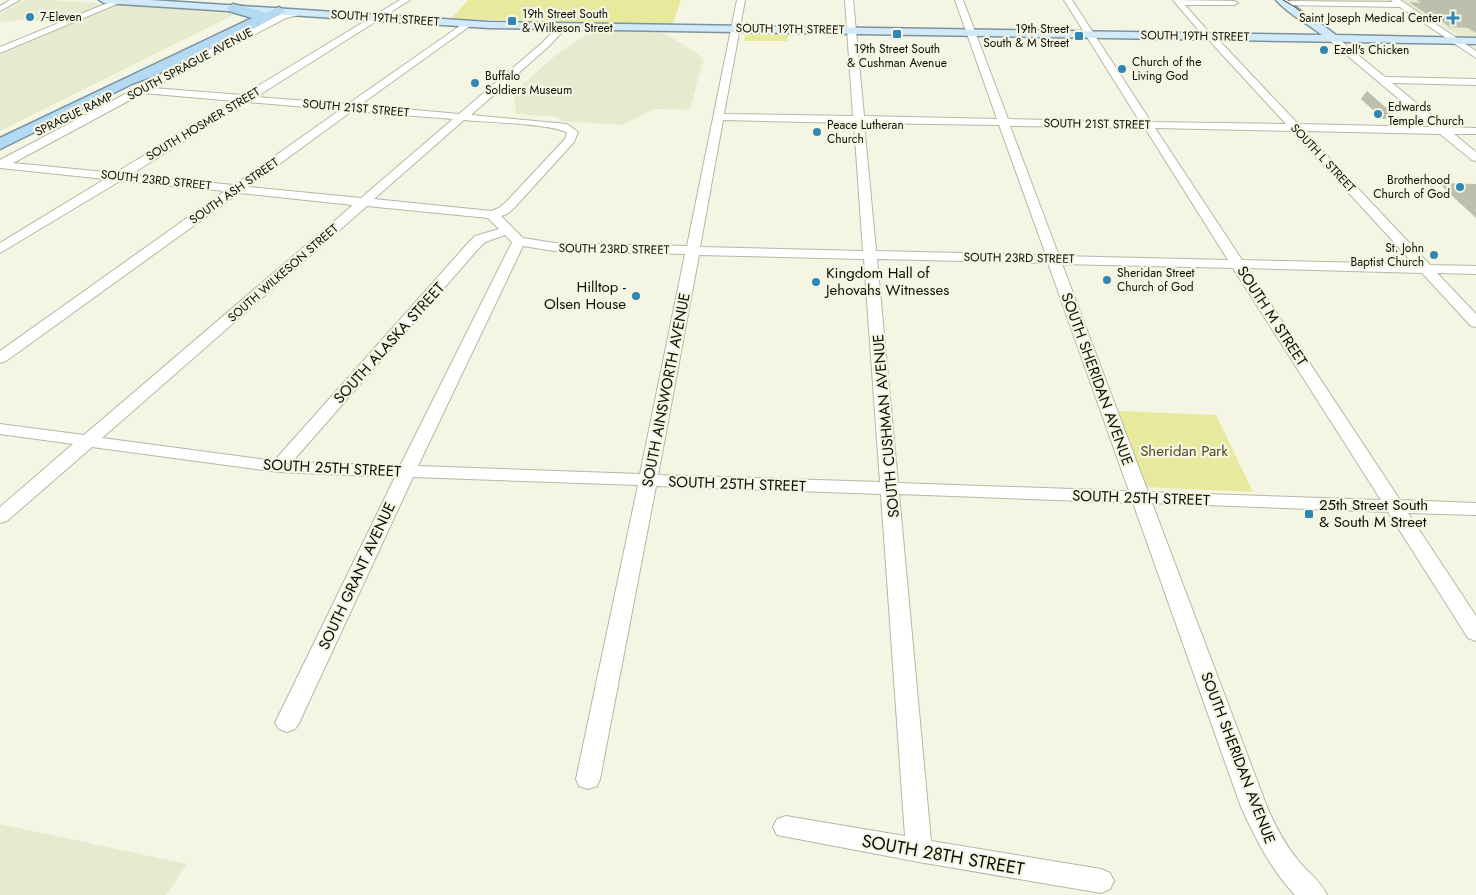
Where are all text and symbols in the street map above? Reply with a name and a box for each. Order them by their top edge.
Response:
street label: SOUTH 19TH STREET [330,5,440,31]
place label: 19th Street South & Wilkeson Street [522,5,613,37]
place label: 7-Eleven [40,8,82,26]
place label: Saint Joseph Medical Center [1299,9,1443,27]
marker: 7-Eleven [24,11,36,23]
marker: Saint Joseph Medical Center [1446,11,1460,25]
marker: 19th Street South & Wilkeson Street [506,15,518,27]
street label: SOUTH 19TH STREET [735,19,845,39]
place label: 19th Street South & M Street [983,20,1069,52]
street label: SOUTH SPRAGUE AVENUE [124,23,256,105]
street label: SOUTH 19TH STREET [1140,26,1250,46]
marker: 19th Street South & Cushman Avenue [891,28,903,40]
marker: 19th Street South & M Street [1073,30,1085,42]
place label: 19th Street South & Cushman Avenue [847,40,947,72]
place label: Ezell's Chicken [1334,41,1409,59]
marker: Ezell's Chicken [1318,44,1330,56]
place label: Church of the Living God [1132,53,1201,85]
marker: Church of the Living God [1116,63,1128,75]
place label: Buffalo Soldiers Museum [485,67,572,99]
marker: Buffalo Soldiers Museum [469,77,481,89]
street label: SOUTH HOSMER STREET [143,83,264,165]
street label: SPRAGUE RAMP [32,87,117,141]
street label: SOUTH 21ST STREET [302,94,410,122]
place label: Edwards Temple Church [1388,98,1464,130]
marker: Edwards Temple Church [1372,108,1384,120]
street label: SOUTH 21ST STREET [1043,114,1151,134]
place label: Peace Lutheran Church [827,116,904,148]
street label: SOUTH L STREET [1286,120,1360,197]
marker: Peace Lutheran Church [811,126,823,138]
street label: SOUTH ASH STREET [186,153,283,229]
street label: SOUTH 23RD STREET [100,165,212,195]
place label: Brotherhood Church of God [1373,171,1450,203]
marker: Brotherhood Church of God [1454,181,1466,193]
street label: SOUTH WILKESON STREET [224,220,343,326]
street label: SOUTH 23RD STREET [558,239,670,259]
place label: St. John Baptist Church [1351,239,1424,271]
street label: SOUTH 23RD STREET [963,248,1075,268]
marker: St. John Baptist Church [1428,249,1440,261]
place label: Kingdom Hall of Jehovahs Witnesses [824,262,949,301]
street label: SOUTH M STREET [1231,262,1313,370]
place label: Sheridan Street Church of God [1117,264,1195,296]
marker: Sheridan Street Church of God [1101,274,1113,286]
place label: Hilltop - Olsen House [544,276,627,315]
marker: Kingdom Hall of Jehovahs Witnesses [810,276,822,288]
street label: SOUTH ALASKA STREET [328,277,450,409]
street label: SOUTH SHERIDAN AVENUE [1055,289,1139,469]
marker: Hilltop - Olsen House [630,290,642,302]
street label: SOUTH AINSWORTH AVENUE [636,291,696,489]
street label: SOUTH CUSHMAN AVENUE [867,333,905,519]
park label: Sheridan Park [1140,440,1228,462]
street label: SOUTH 25TH STREET [263,453,401,483]
street label: SOUTH 25TH STREET [668,471,806,497]
street label: SOUTH 25TH STREET [1072,485,1210,511]
place label: 25th Street South & South M Street [1319,494,1428,533]
street label: SOUTH GRANT AVENUE [313,499,401,653]
marker: 25th Street South & South M Street [1303,508,1315,520]
street label: SOUTH SHERIDAN AVENUE [1195,669,1281,847]
street label: SOUTH 28TH STREET [860,828,1027,882]

